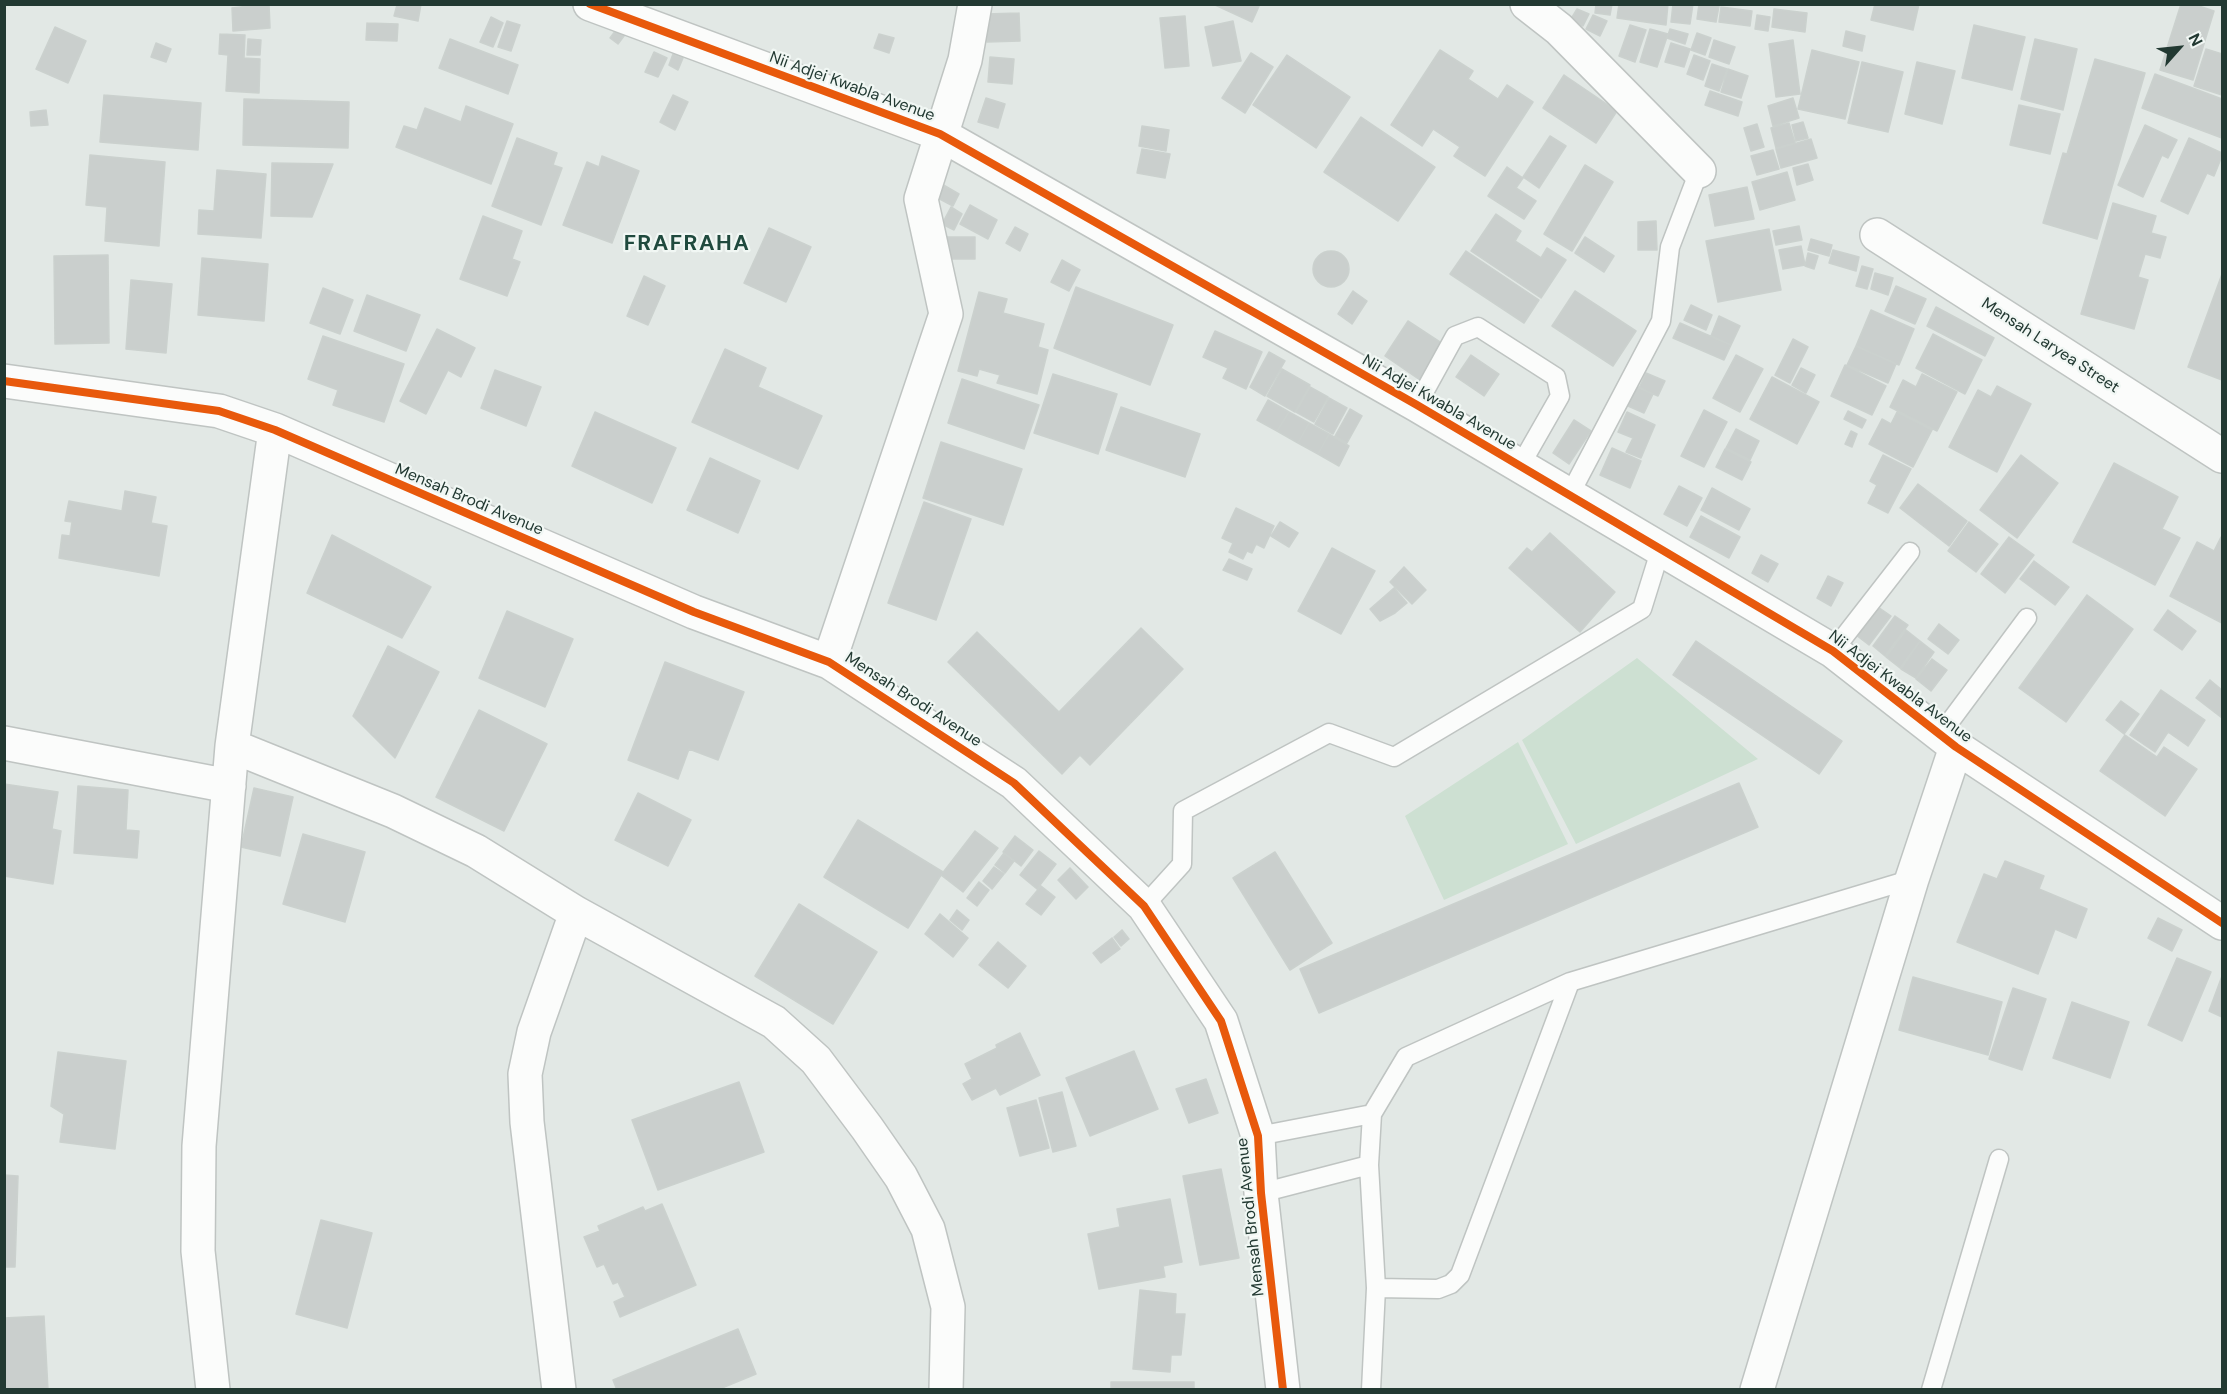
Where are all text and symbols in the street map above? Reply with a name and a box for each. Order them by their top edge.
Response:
north arrow [2149,18,2209,78]
text: N [2183,30,2207,50]
street label: Nii Adjei Kwabla Avenue [767,48,937,126]
district label: FRAFRAHA [624,231,750,257]
street label: Mensah Laryea Street [1977,294,2123,398]
street label: Nii Adjei Kwabla Avenue [1359,351,1519,455]
street label: Mensah Brodi Avenue [392,460,546,540]
street label: Nii Adjei Kwabla Avenue [1824,627,1976,747]
street label: Mensah Brodi Avenue [841,649,985,751]
street label: Mensah Brodi Avenue [1233,1137,1269,1297]

